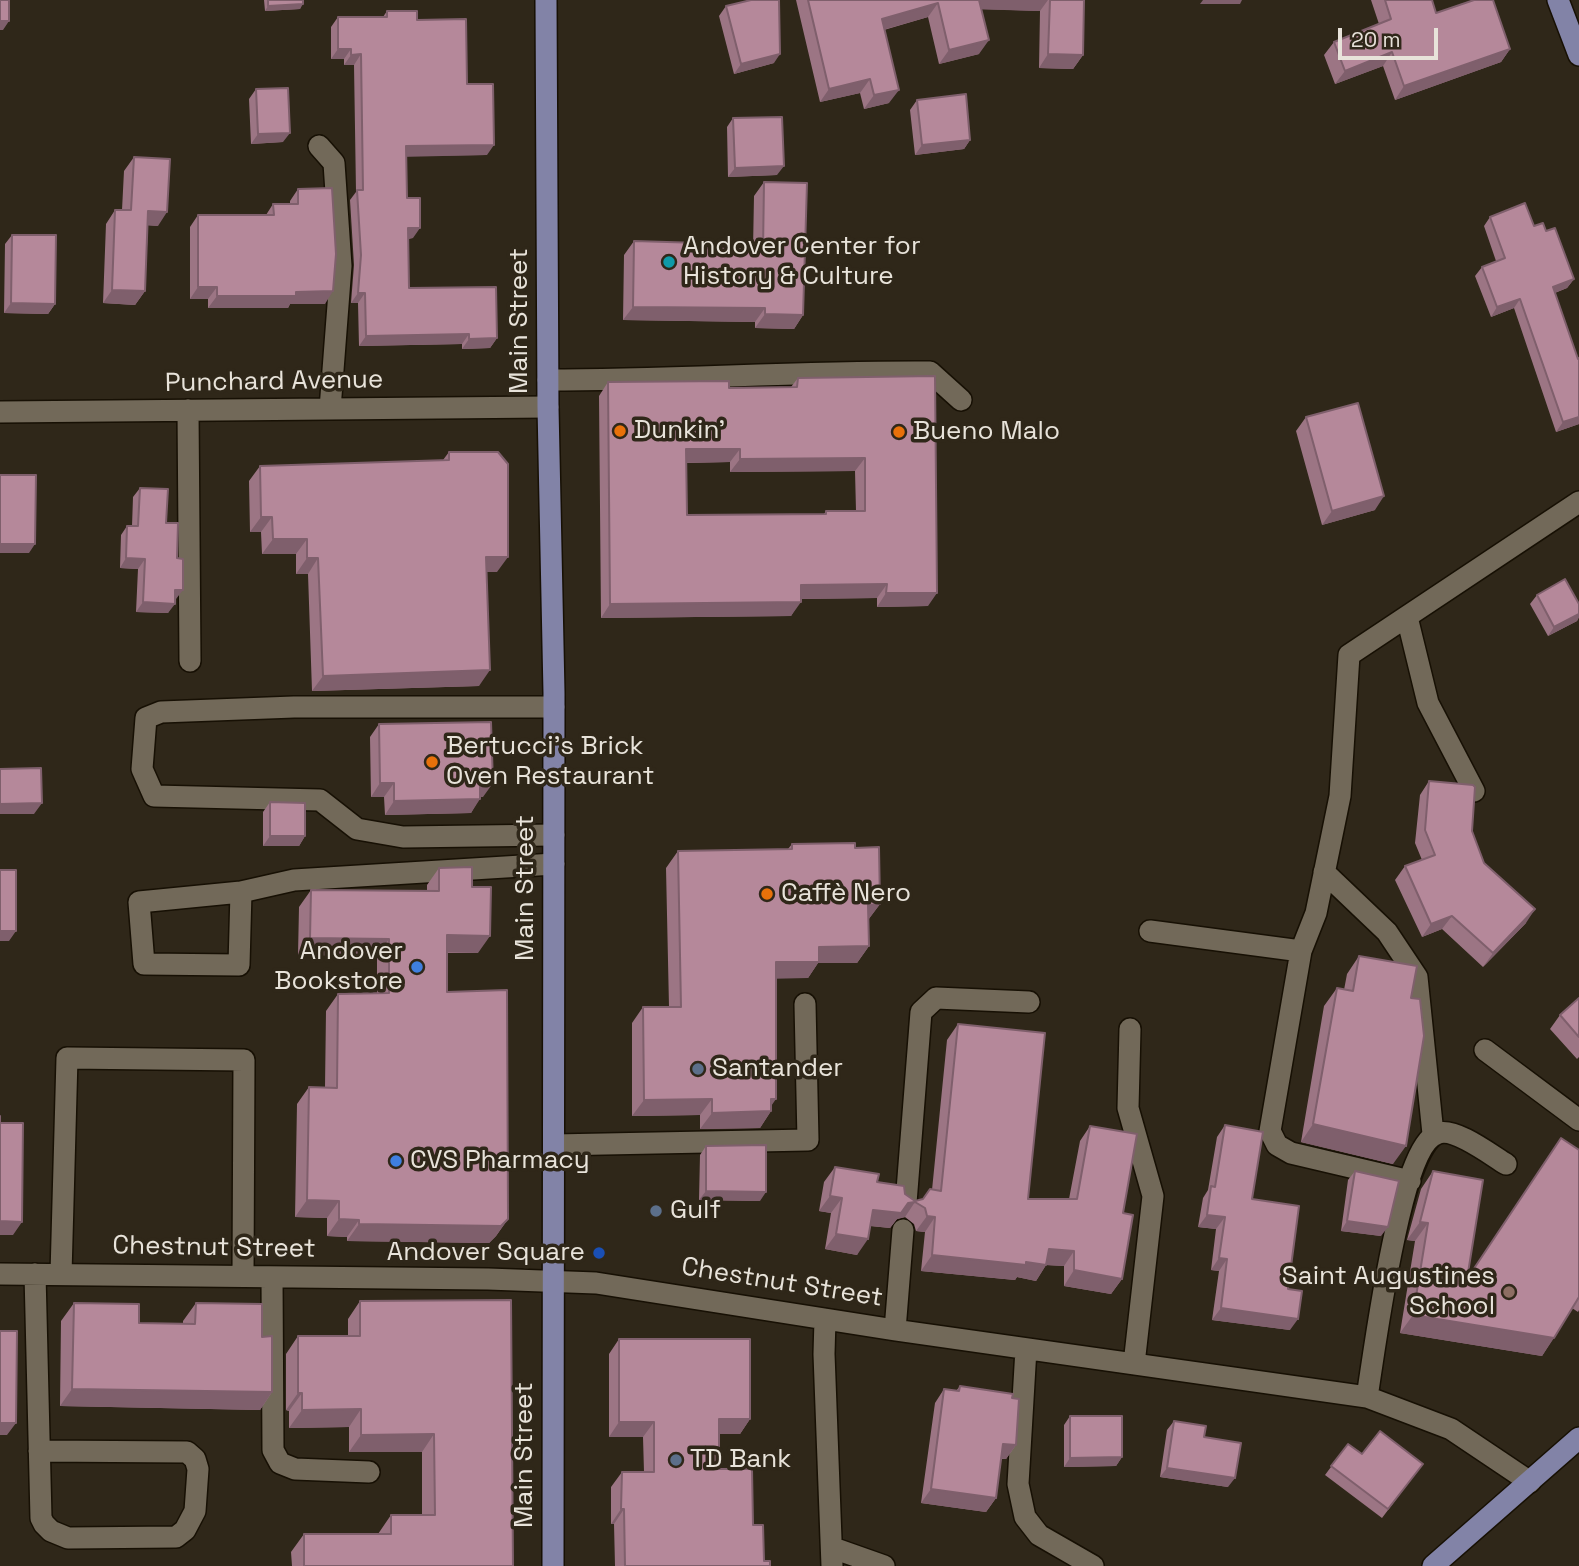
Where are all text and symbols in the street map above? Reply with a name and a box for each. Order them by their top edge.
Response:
scale bar [1341,14,1441,58]
text: 20 m [1351,26,1401,53]
place label: Andover Center for History & Culture [683,231,921,292]
street label: Main Street [504,248,536,394]
marker: Andover Center for History & Culture [661,254,677,270]
street label: Punchard Avenue [164,364,384,400]
place label: Dunkin' [634,415,725,447]
place label: Bueno Malo [913,416,1060,448]
marker: Dunkin' [612,423,628,439]
marker: Bueno Malo [891,424,907,440]
place label: Bertucci's Brick Oven Restaurant [446,731,654,792]
marker: Bertucci's Brick Oven Restaurant [424,754,440,770]
street label: Main Street [510,815,542,961]
place label: Caffè Nero [781,878,911,910]
marker: Caffè Nero [759,886,775,902]
place label: Andover Bookstore [274,936,403,998]
marker: Andover Bookstore [409,959,425,975]
place label: Santander [712,1053,843,1085]
marker: Santander [690,1061,706,1077]
place label: CVS Pharmacy [410,1145,590,1177]
marker: CVS Pharmacy [388,1153,404,1169]
place label: Gulf [670,1195,721,1227]
marker: Gulf [648,1203,664,1219]
street label: Chestnut Street [112,1231,316,1265]
place label: Andover Square [387,1237,585,1269]
marker: Andover Square [591,1245,607,1261]
street label: Chestnut Street [679,1252,885,1314]
place label: Saint Augustines School [1282,1261,1495,1322]
marker: Saint Augustines School [1501,1284,1517,1300]
street label: Main Street [509,1382,541,1528]
place label: TD Bank [690,1444,791,1476]
marker: TD Bank [668,1452,684,1468]

